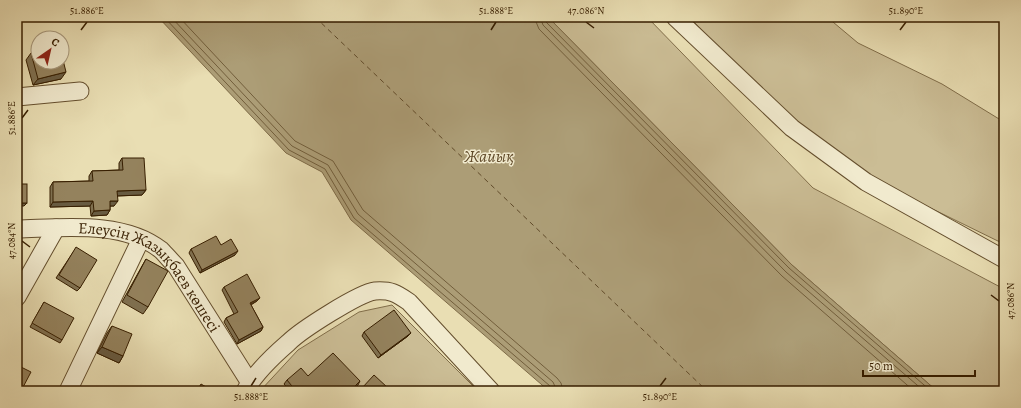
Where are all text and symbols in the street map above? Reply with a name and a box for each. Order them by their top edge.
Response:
text: 51.886°E [70,4,104,17]
text: 51.888°E [479,4,513,17]
text: 47.086°N [568,4,604,17]
text: 51.890°E [889,4,923,17]
north arrow [30,30,70,70]
text: С [48,34,62,50]
text: 51.886°E [5,101,18,135]
water label: Жайық [463,145,514,168]
street label: Елеусін Жазықбаев көшесі [78,217,225,337]
text: 47.084°N [5,223,18,259]
text: 47.086°N [1004,283,1017,319]
scale bar [863,352,975,378]
text: 50 m [869,358,893,374]
text: 51.888°E [234,390,268,403]
text: 51.890°E [643,390,677,403]

